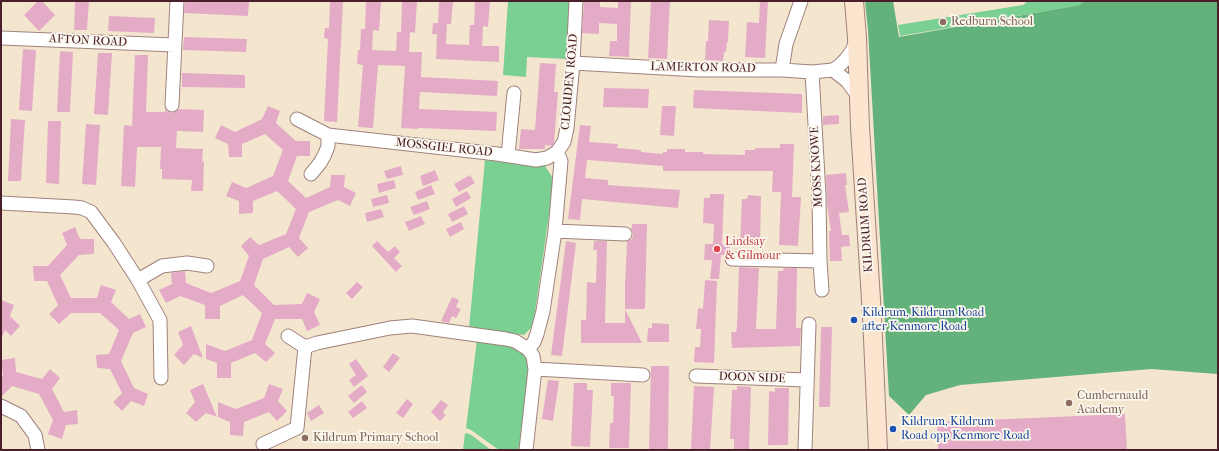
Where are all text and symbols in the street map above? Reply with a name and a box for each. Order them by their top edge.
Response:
place label: Redburn School [951,15,1033,29]
marker: Redburn School [938,17,948,27]
street label: AFTON ROAD [49,32,127,50]
street label: CLOUDEN ROAD [559,33,581,131]
street label: LAMERTON ROAD [650,60,756,76]
street label: MOSS KNOWE [808,126,826,208]
street label: MOSSGIEL ROAD [395,136,493,160]
street label: KILDRUM ROAD [855,177,877,273]
place label: Lindsay & Gilmour [725,235,781,263]
marker: Lindsay & Gilmour [712,244,722,254]
place label: Kildrum, Kildrum Road after Kenmore Road [862,306,984,334]
marker: Kildrum, Kildrum Road after Kenmore Road [849,315,859,325]
street label: DOON SIDE [718,370,786,386]
place label: Cumbernauld Academy [1077,389,1148,417]
marker: Cumbernauld Academy [1064,398,1074,408]
place label: Kildrum, Kildrum Road opp Kenmore Road [901,415,1030,443]
marker: Kildrum, Kildrum Road opp Kenmore Road [888,424,898,434]
place label: Kildrum Primary School [313,431,439,445]
marker: Kildrum Primary School [300,433,310,443]

